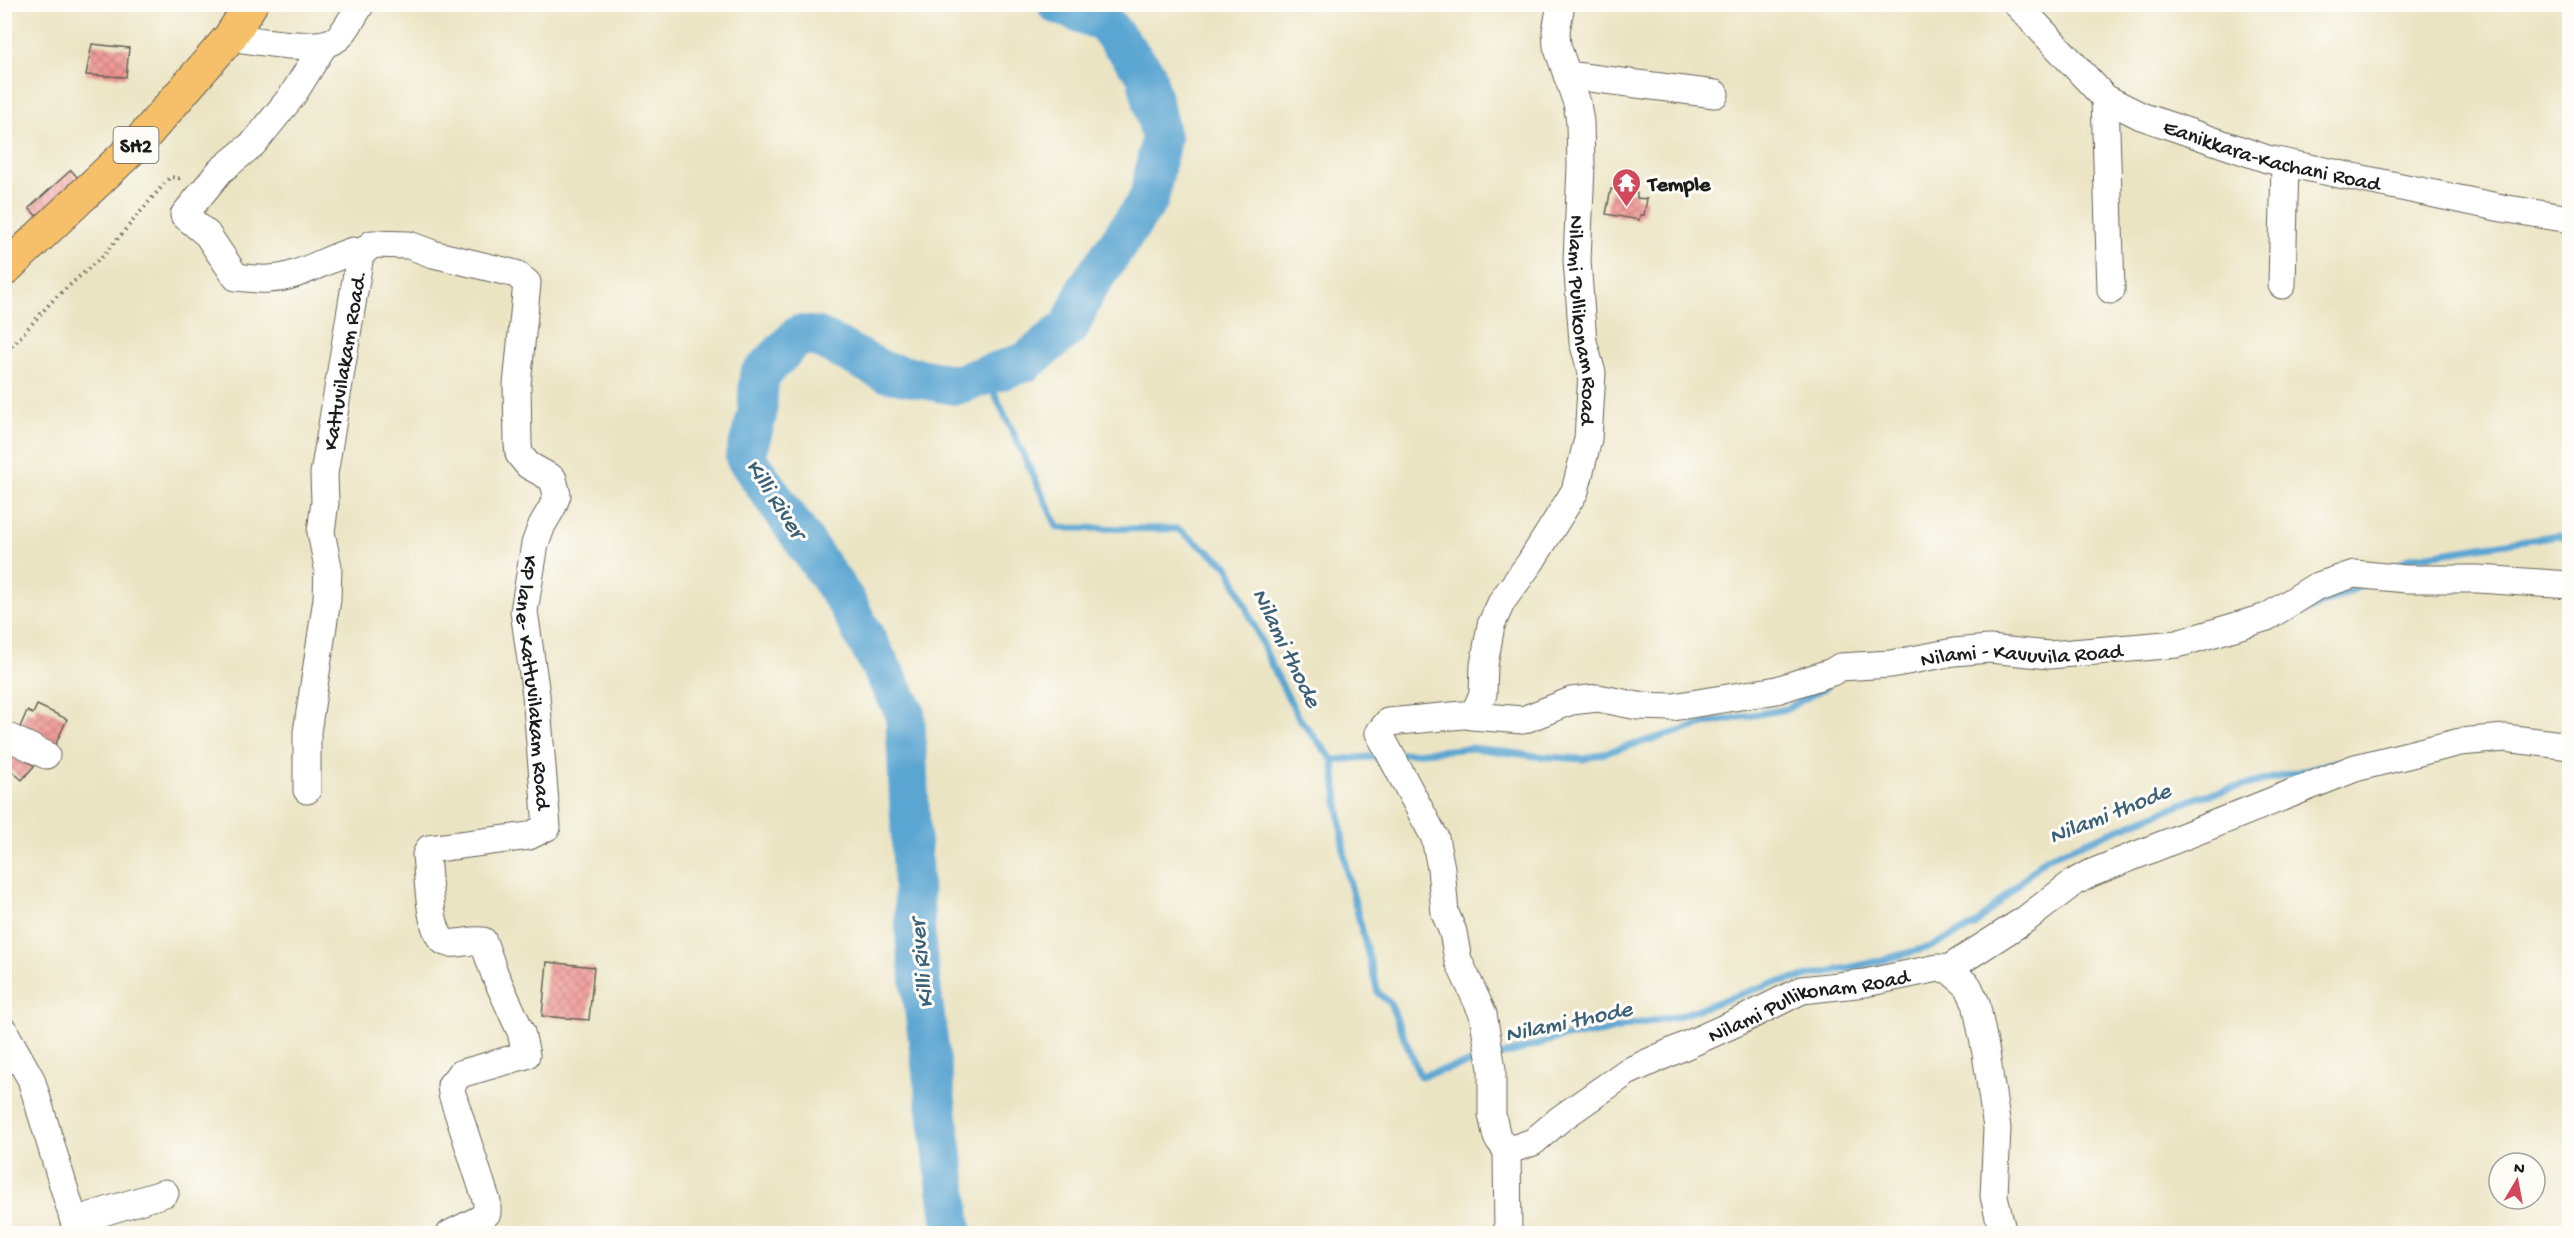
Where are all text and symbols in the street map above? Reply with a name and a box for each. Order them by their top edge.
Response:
street label: Eanikkara-Kachani Road [2159,115,2384,200]
road number: SH2 [114,127,158,163]
temple icon: Temple [1611,166,1643,208]
place label: Temple [1646,173,1711,199]
street label: Nilami Pullikonam Road [1560,214,1601,428]
street label: Kattuvilakam Road. [319,269,374,453]
water label: Killi River [738,455,813,549]
street label: KP lane- Kattuvilakam Road [507,553,555,813]
water label: Nilami thode [1244,584,1327,714]
street label: Nilami - Kavuvila Road [1919,640,2126,675]
water label: Nilami thode [2045,777,2177,853]
water label: Killi River [904,913,943,1009]
street label: Nilami Pullikonam Road [1705,965,1914,1051]
water label: Nilami thode [1503,995,1636,1051]
north arrow [2487,1151,2547,1211]
text: N [2512,1159,2526,1180]

